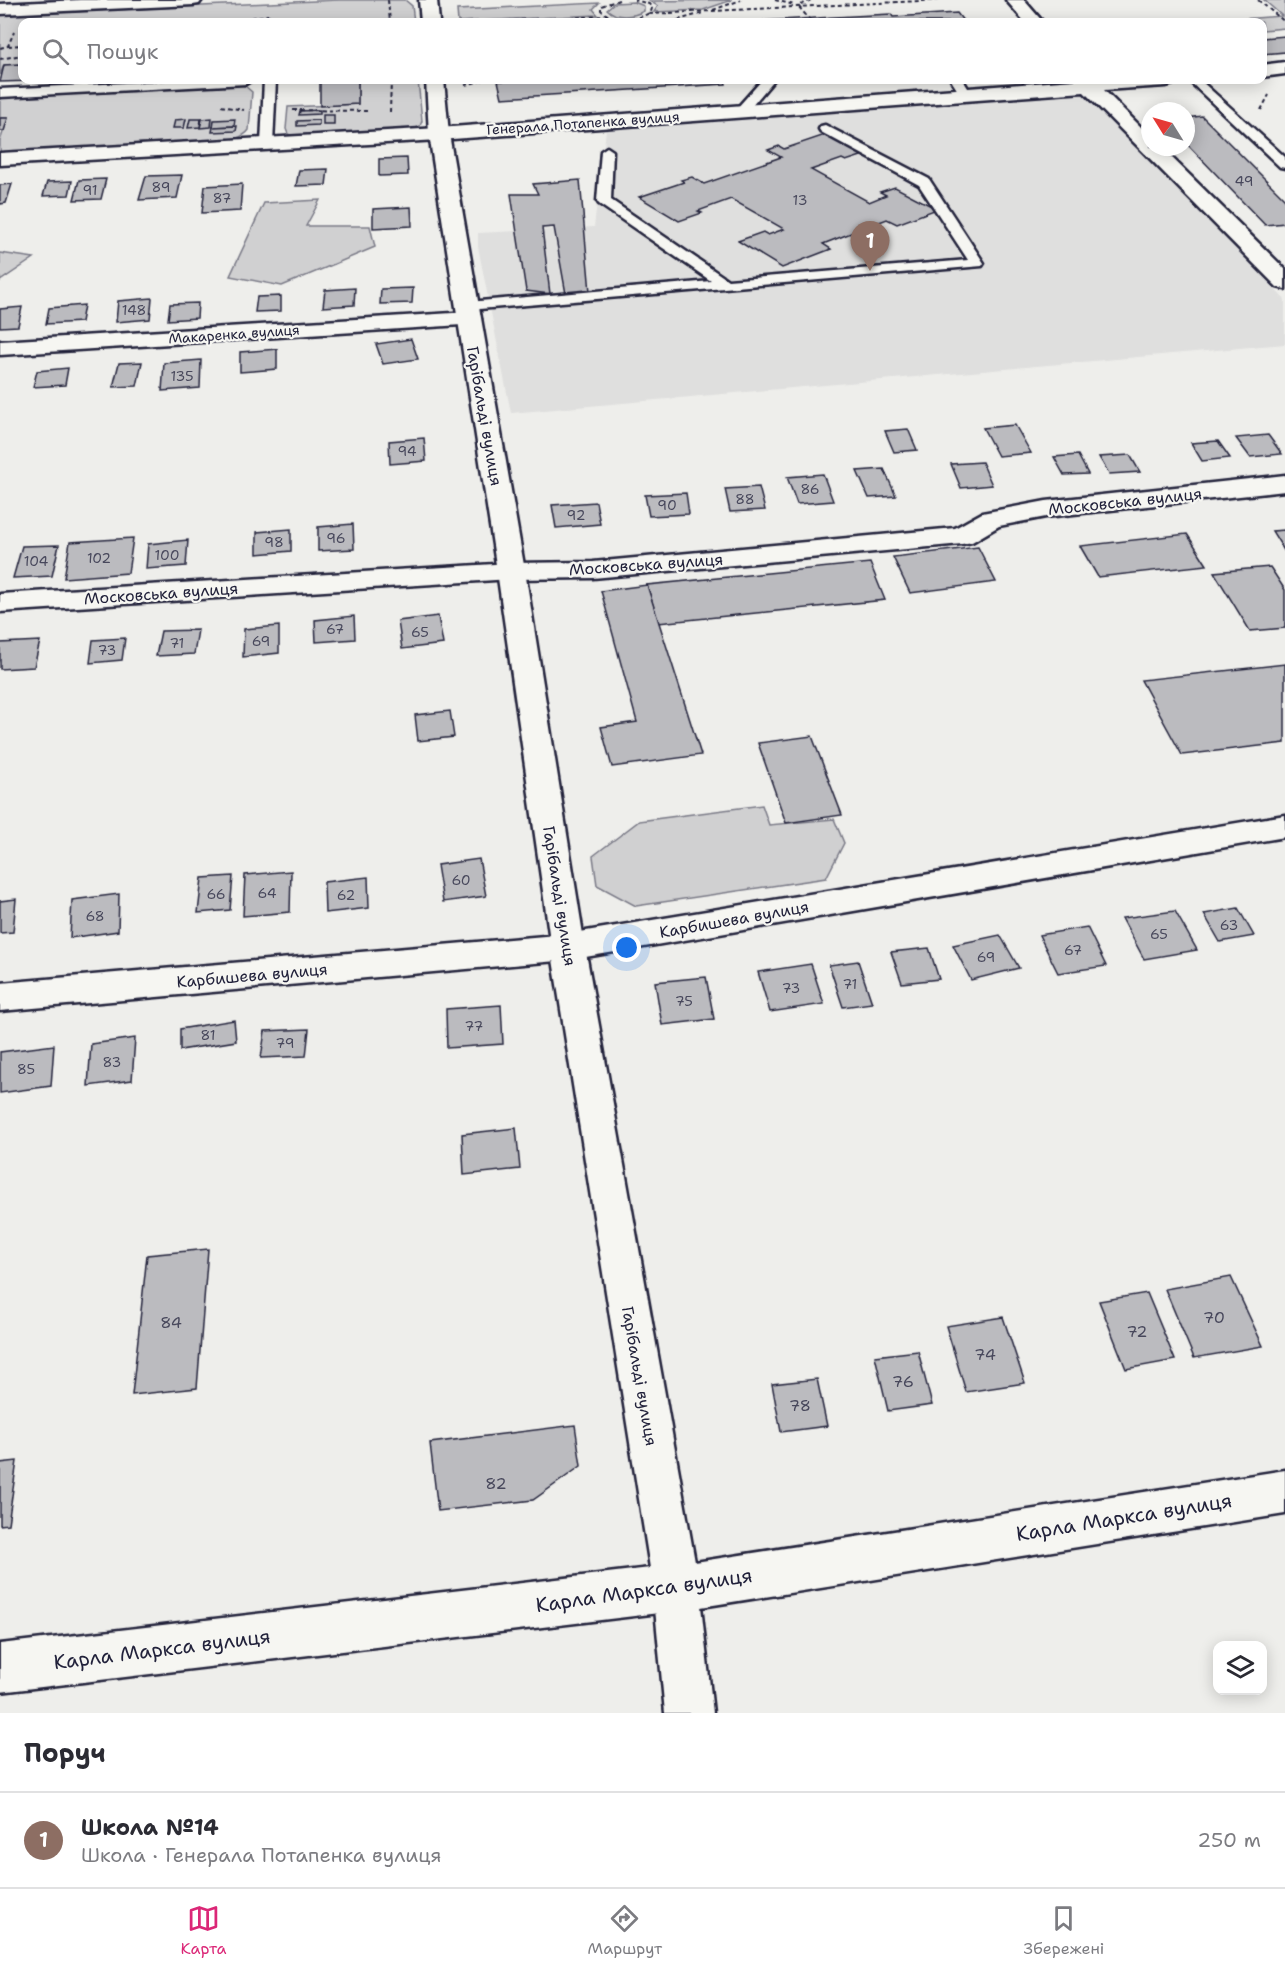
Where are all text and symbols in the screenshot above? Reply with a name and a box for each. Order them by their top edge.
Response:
search box [18,18,1267,84]
icon: search [39,35,72,68]
text: Пошук [87,37,158,66]
north arrow [1141,102,1195,156]
street label: Генерала Потапенка вулиця [486,107,680,139]
house number: 49 [1235,172,1254,190]
house number: 89 [152,178,170,196]
house number: 91 [82,181,98,199]
house number: 87 [213,189,231,207]
house number: 13 [793,191,807,209]
pin: 1 [850,222,890,271]
house number: 148 [122,301,146,319]
street label: Макаренка вулиця [168,320,300,348]
street label: Гарібальді вулиця [462,345,507,488]
house number: 135 [170,367,194,385]
house number: 94 [397,442,417,460]
house number: 86 [800,480,820,498]
street label: Московська вулиця [1047,483,1203,520]
house number: 88 [735,490,755,508]
house number: 90 [657,496,677,514]
house number: 92 [567,506,585,524]
house number: 96 [326,529,346,547]
house number: 98 [264,533,284,551]
house number: 100 [155,546,179,564]
house number: 102 [87,549,111,567]
street label: Московська вулиця [568,549,724,580]
house number: 104 [24,552,49,570]
street label: Московська вулиця [83,578,239,609]
house number: 67 [326,620,344,638]
house number: 65 [411,623,429,641]
house number: 69 [252,632,270,650]
house number: 71 [170,634,184,652]
house number: 73 [98,641,116,659]
street label: Гарібальді вулиця [538,825,581,968]
house number: 60 [451,871,471,889]
house number: 64 [257,884,277,902]
house number: 66 [206,885,226,903]
house number: 62 [337,886,355,904]
street label: Карбишева вулиця [658,896,811,943]
house number: 68 [85,907,105,925]
house number: 63 [1220,916,1238,934]
house number: 65 [1150,925,1168,943]
your location [612,933,641,962]
house number: 67 [1064,941,1082,959]
house number: 69 [977,948,995,966]
street label: Карбишева вулиця [176,958,328,993]
house number: 71 [843,975,857,993]
house number: 73 [782,979,800,997]
house number: 75 [675,992,693,1010]
house number: 77 [465,1017,483,1035]
house number: 81 [200,1026,216,1044]
house number: 79 [275,1034,295,1052]
house number: 83 [103,1053,121,1071]
house number: 85 [17,1060,35,1078]
street label: Гарібальді вулиця [617,1305,662,1448]
house number: 70 [1203,1307,1225,1328]
house number: 84 [160,1312,182,1333]
house number: 72 [1126,1321,1148,1342]
house number: 74 [974,1344,996,1365]
house number: 76 [892,1371,914,1392]
house number: 78 [789,1395,811,1416]
house number: 82 [485,1473,507,1494]
street label: Карла Маркса вулиця [1014,1487,1234,1547]
street label: Карла Маркса вулиця [534,1562,754,1618]
street label: Карла Маркса вулиця [52,1623,272,1675]
map controls [1213,1641,1267,1695]
button: layers [1213,1641,1267,1695]
text: Поруч [24,1735,106,1770]
text: Школа №14 [81,1813,219,1842]
text: 1 [39,1827,48,1853]
text: 250 m [1197,1827,1261,1853]
text: Школа · Генерала Потапенка вулиця [81,1842,442,1868]
tab: Карта [181,1902,226,1959]
tab: Маршрут [588,1902,662,1959]
tab: Збережені [1023,1902,1104,1959]

